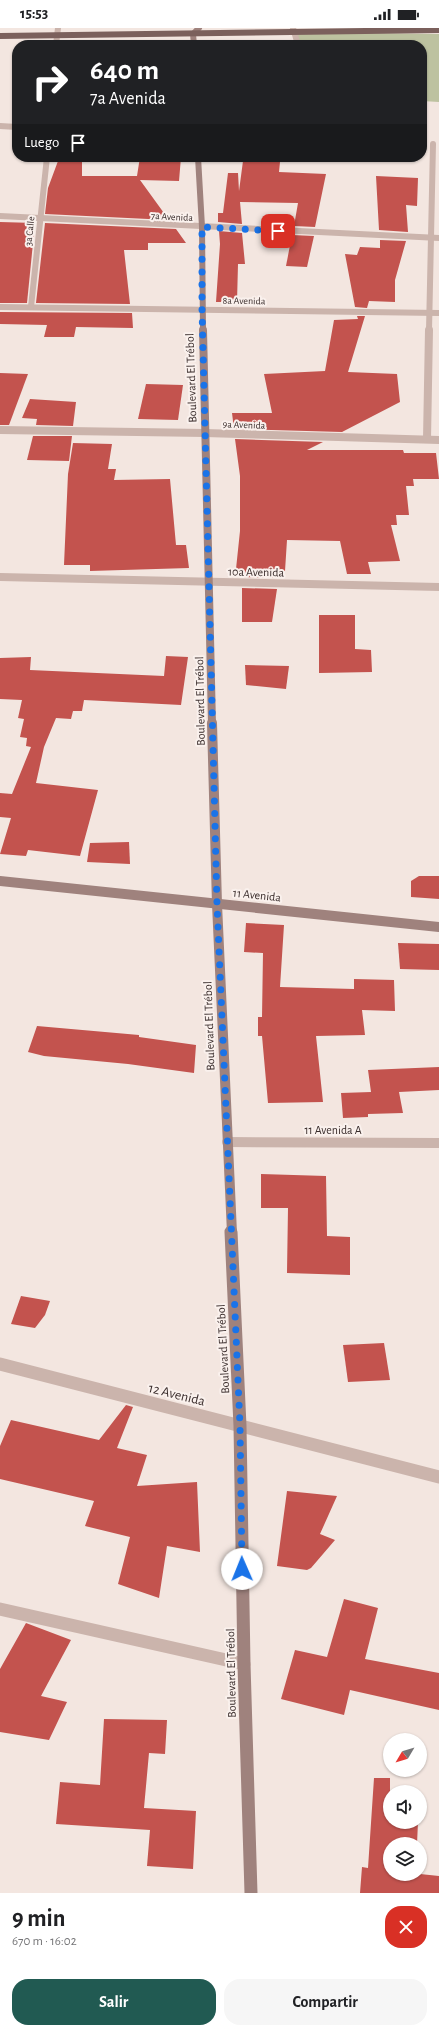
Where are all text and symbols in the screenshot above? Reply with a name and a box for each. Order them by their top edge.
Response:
text: 15:53 [20,6,48,21]
icon: right [24,56,76,108]
text: 640 m [90,57,159,85]
text: 7a Avenida [90,90,166,108]
icon: arrive [67,132,89,154]
text: Luego [24,135,59,150]
street label: 7a Avenida [151,211,194,223]
pin [261,214,295,248]
street label: 3a Calle [23,215,37,246]
icon: arrive [267,220,289,242]
street label: 8a Avenida [223,296,266,306]
street label: Boulevard El Trébol [183,333,199,423]
street label: 9a Avenida [222,419,266,431]
street label: 10a Avenida [228,566,285,578]
street label: Boulevard El Trébol [193,656,207,746]
street label: 11 Avenida [232,887,282,904]
street label: Boulevard El Trébol [201,981,217,1071]
street label: 11 Avenida A [304,1124,362,1136]
street label: Boulevard El Trébol [215,1304,231,1394]
street label: 12 Avenida [147,1381,207,1409]
position arrow [221,1548,263,1590]
street label: Boulevard El Trébol [224,1628,238,1718]
north arrow [383,1733,427,1777]
map controls [383,1733,427,1881]
button: sound [383,1785,427,1829]
button: layers [383,1837,427,1881]
button: close [385,1906,427,1948]
text: 9 min [12,1907,66,1931]
text: 670 m · 16:02 [12,1935,77,1948]
button: Salir [12,1979,216,2025]
button: Compartir [224,1979,427,2025]

